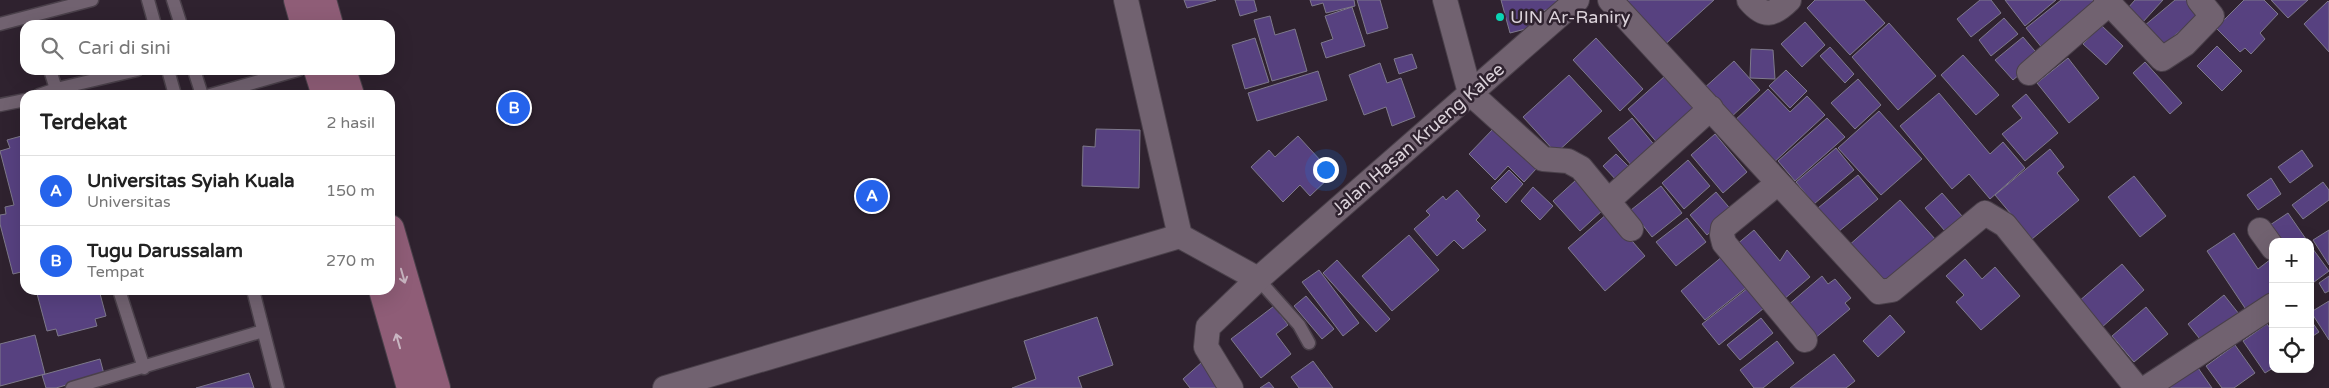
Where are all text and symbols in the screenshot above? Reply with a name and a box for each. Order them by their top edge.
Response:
place label: UIN Ar-Raniry [1510,6,1631,28]
marker: UIN Ar-Raniry [1494,11,1506,23]
search box [20,20,395,75]
icon: search [38,34,66,62]
text: Cari di sini [78,37,171,59]
street label: Jalan Hasan Krueng Kalee [1327,58,1509,220]
pin: B [498,89,530,127]
text: Terdekat [40,110,127,135]
text: 2 hasil [326,113,375,133]
your location [1313,157,1339,183]
text: Universitas Syiah Kuala [87,170,295,192]
pin: A [856,177,888,215]
text: A [50,181,62,201]
text: 150 m [326,181,375,201]
text: Universitas [87,192,171,212]
map controls [2269,238,2314,373]
button: + [2269,238,2314,283]
text: Tugu Darussalam [87,240,243,262]
text: B [50,251,62,271]
text: 270 m [326,251,375,271]
text: Tempat [87,262,144,282]
one-way arrow [399,268,409,284]
button: − [2269,283,2314,328]
button: locate [2269,328,2314,373]
one-way arrow [392,333,402,349]

